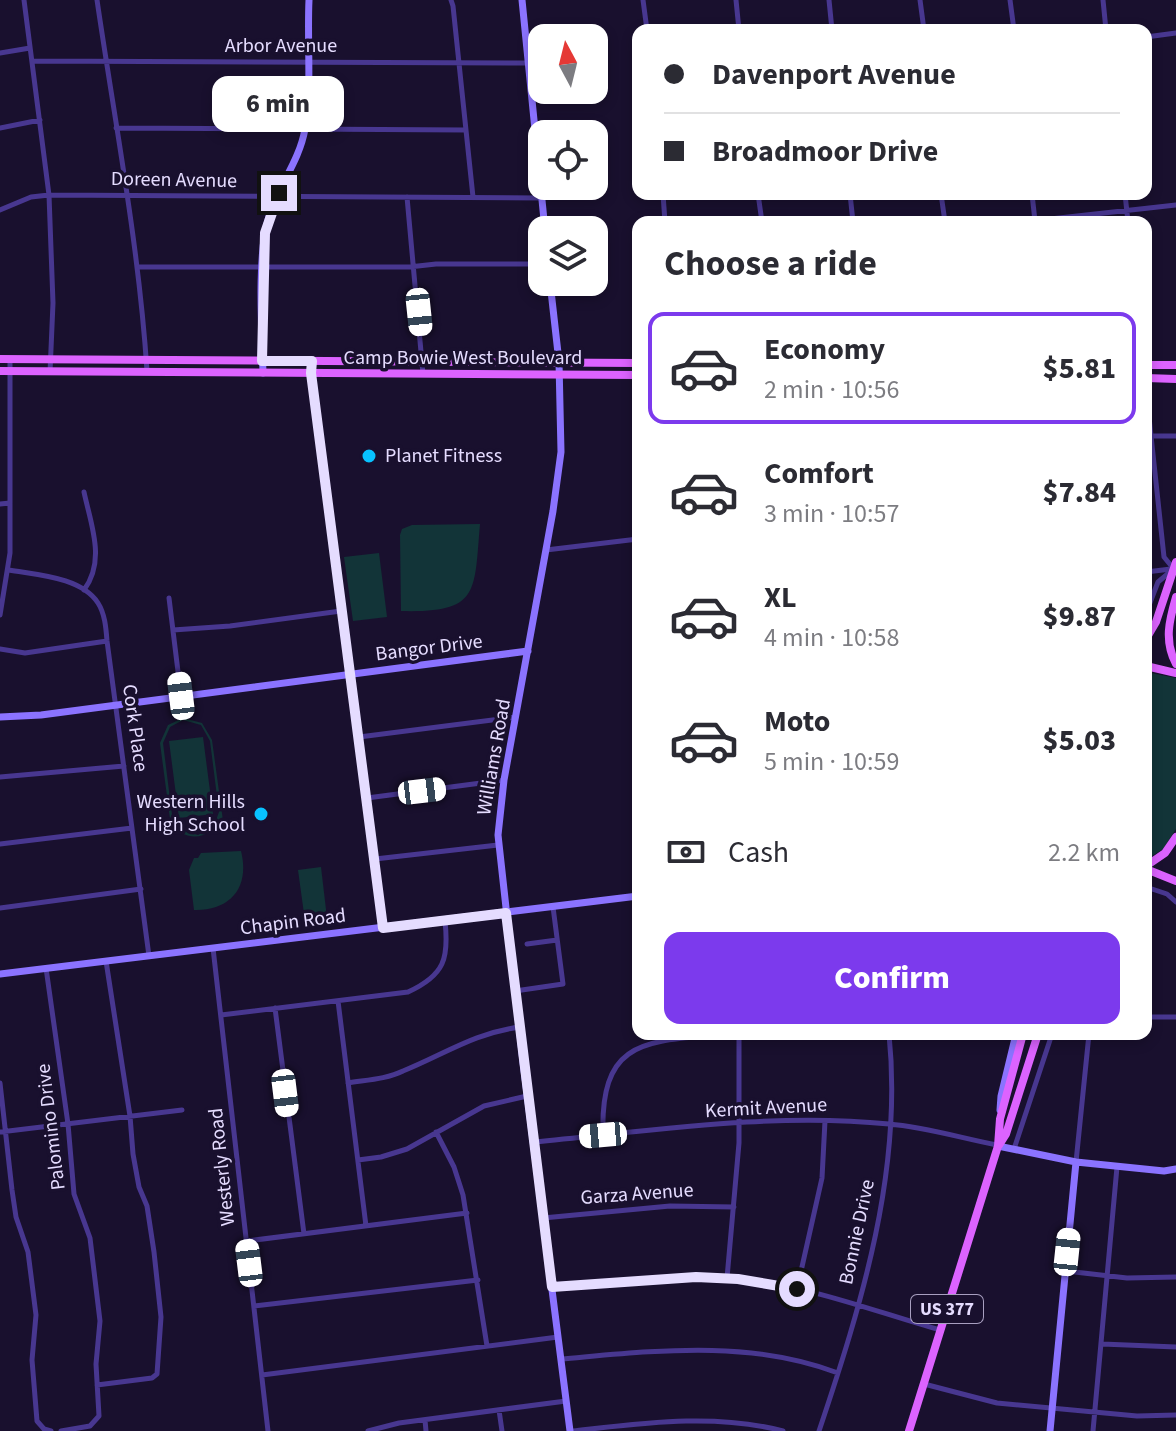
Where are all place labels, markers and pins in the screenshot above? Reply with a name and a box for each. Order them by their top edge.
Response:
place label: Planet Fitness [385,442,502,470]
marker: Planet Fitness [360,447,378,465]
place label: Western Hills High School [137,788,245,839]
marker: Western Hills High School [252,805,270,823]

